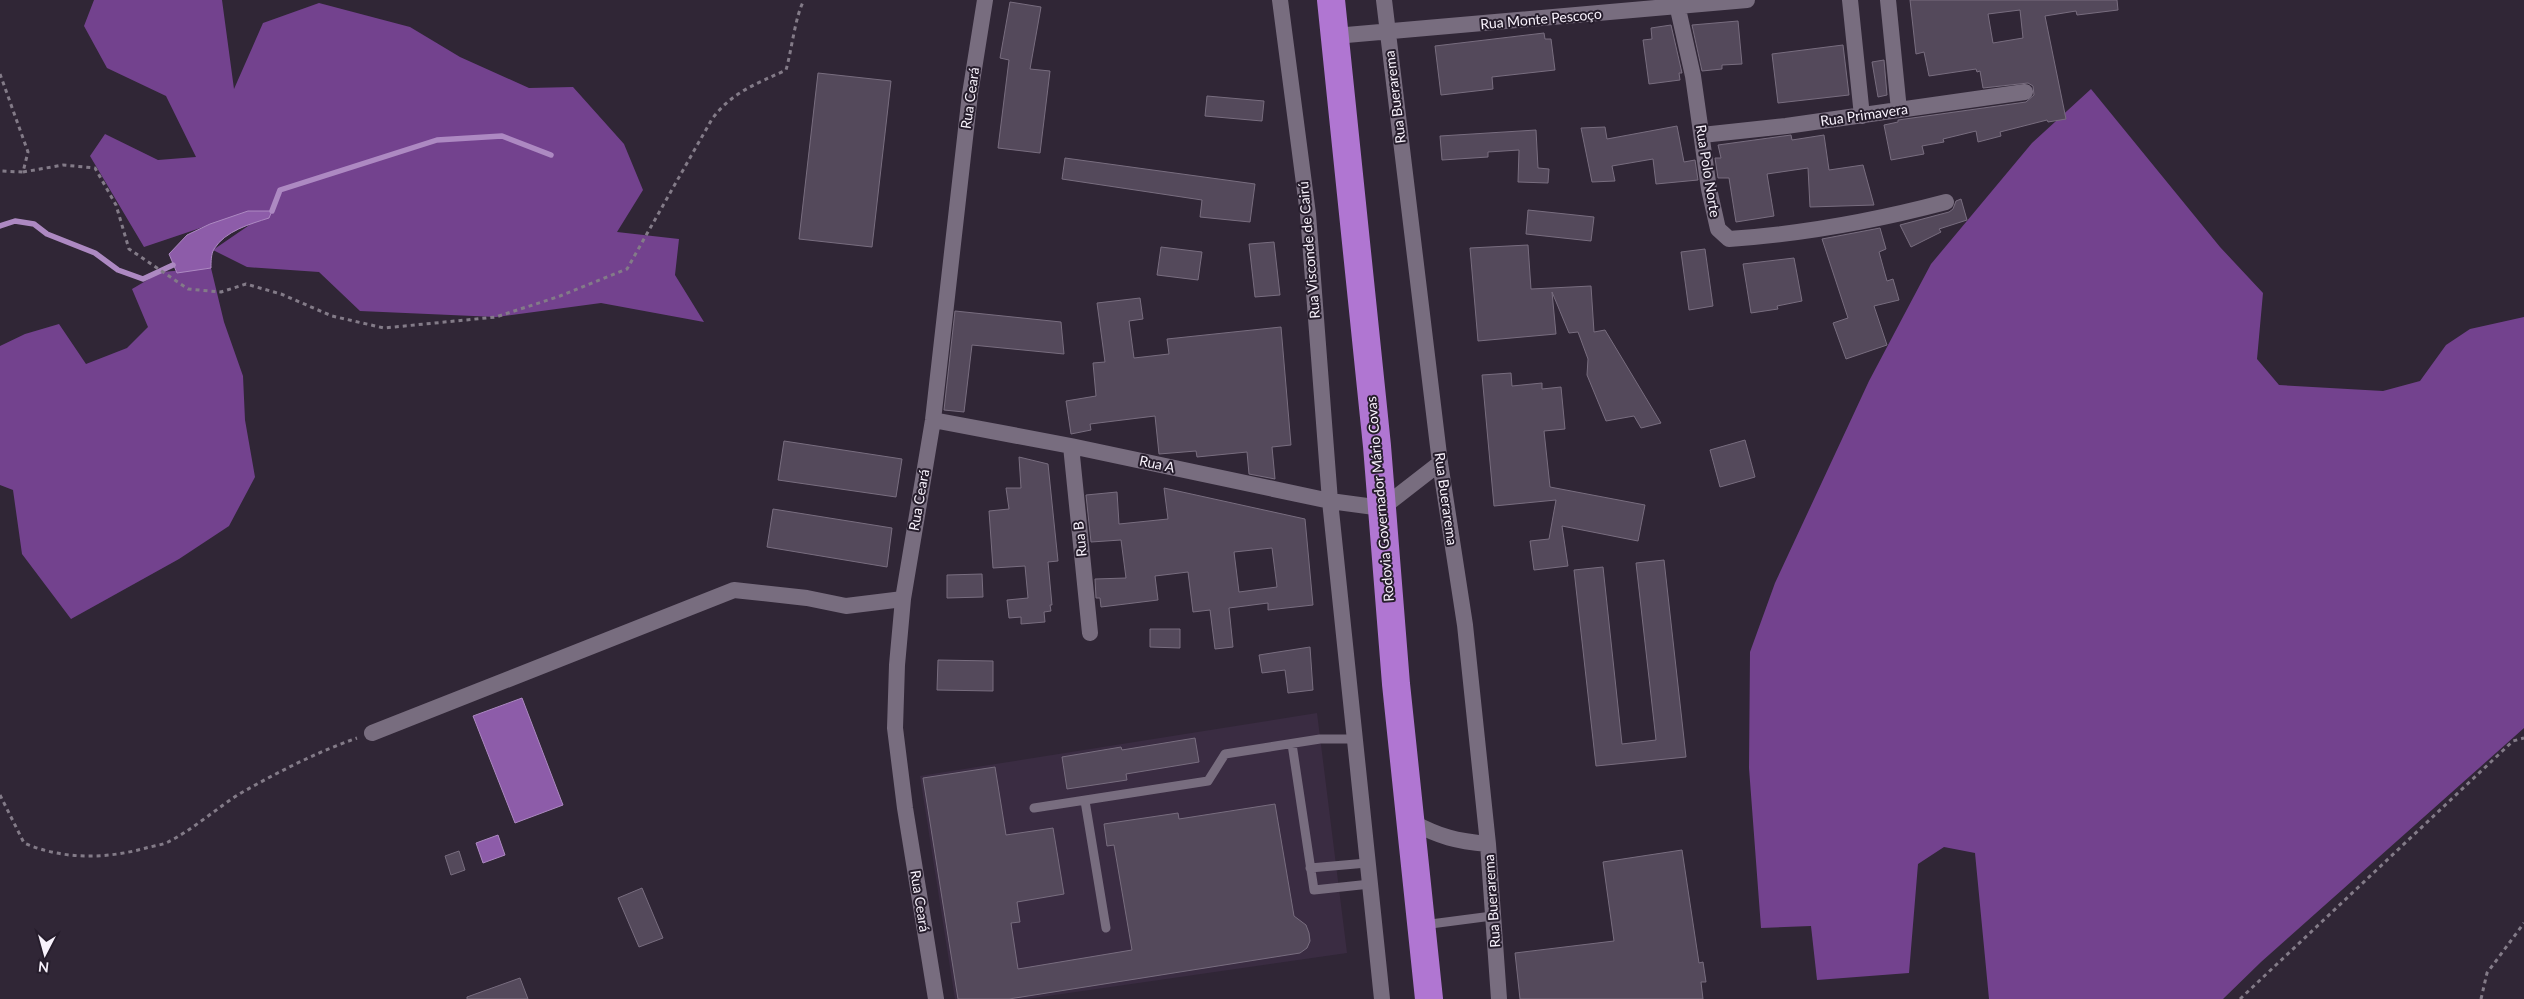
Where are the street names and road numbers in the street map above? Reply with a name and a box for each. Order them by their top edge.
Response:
street label: Rua Monte Pescoço [1480,5,1602,32]
street label: Rua Buerarema [1380,50,1409,145]
street label: Rua Ceará [957,66,982,130]
street label: Rua Primavera [1819,100,1909,129]
street label: Rua Polo Norte [1693,123,1724,218]
street label: Rua Visconde de Cairú [1294,181,1323,319]
street label: Rodovia Governador Mário Covas [1362,396,1397,602]
street label: Rua A [1138,451,1177,476]
street label: Rua Buerarema [1432,451,1461,546]
street label: Rua Ceará [905,468,932,532]
street label: Rua B [1069,520,1090,558]
street label: Rua Buerarema [1480,854,1503,948]
street label: Rua Ceará [907,869,934,933]

